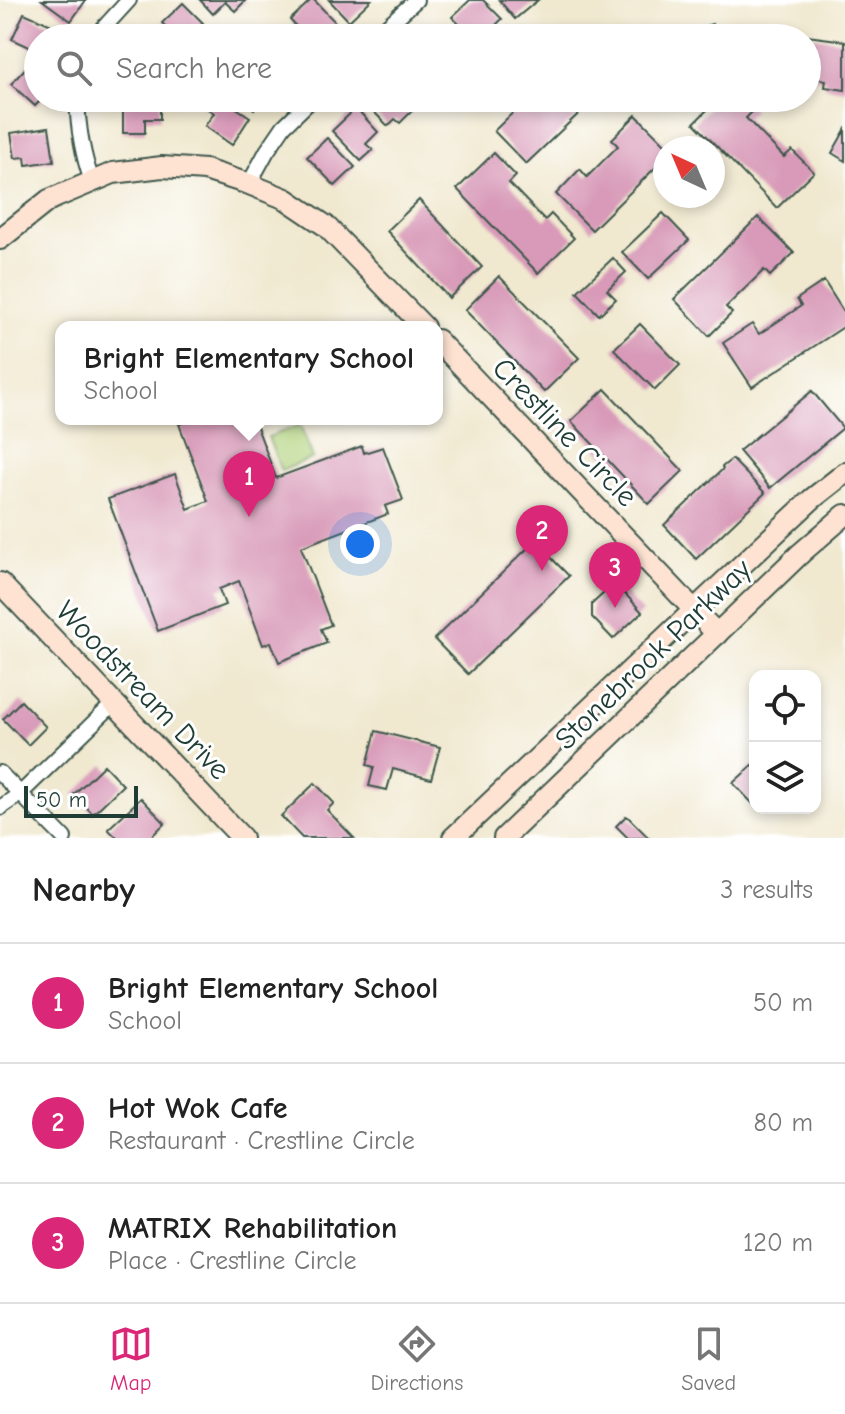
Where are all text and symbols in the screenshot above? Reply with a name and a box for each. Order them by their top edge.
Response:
search box [24,24,821,112]
icon: search [52,46,96,90]
text: Search here [116,51,272,86]
north arrow [653,136,725,208]
popup [55,321,443,425]
text: Bright Elementary School [84,341,414,376]
street label: Crestline Circle [485,351,644,514]
text: School [84,376,158,406]
pin: 1 [223,451,275,517]
pin: 2 [516,505,568,571]
your location [340,524,380,564]
pin: 3 [589,542,641,608]
street label: Stonebrook Parkway [548,551,759,757]
street label: Woodstream Drive [49,594,237,787]
map controls [749,670,821,814]
button: locate [749,670,821,742]
button: layers [749,742,821,814]
scale bar [24,782,138,818]
text: 50 m [36,787,87,813]
text: Nearby [32,870,135,910]
text: 3 results [720,875,813,905]
text: Bright Elementary School [108,971,438,1006]
text: 1 [53,988,63,1018]
text: 50 m [753,988,813,1018]
text: School [108,1006,182,1036]
text: Hot Wok Cafe [108,1091,287,1126]
text: 2 [52,1108,64,1138]
text: 80 m [754,1108,813,1138]
text: Restaurant · Crestline Circle [108,1126,415,1156]
text: MATRIX Rehabilitation [108,1211,397,1246]
text: 3 [52,1228,64,1258]
text: 120 m [743,1228,813,1258]
text: Place · Crestline Circle [108,1246,357,1276]
tab: Map [109,1322,153,1396]
tab: Directions [371,1322,464,1396]
tab: Saved [681,1322,736,1396]

